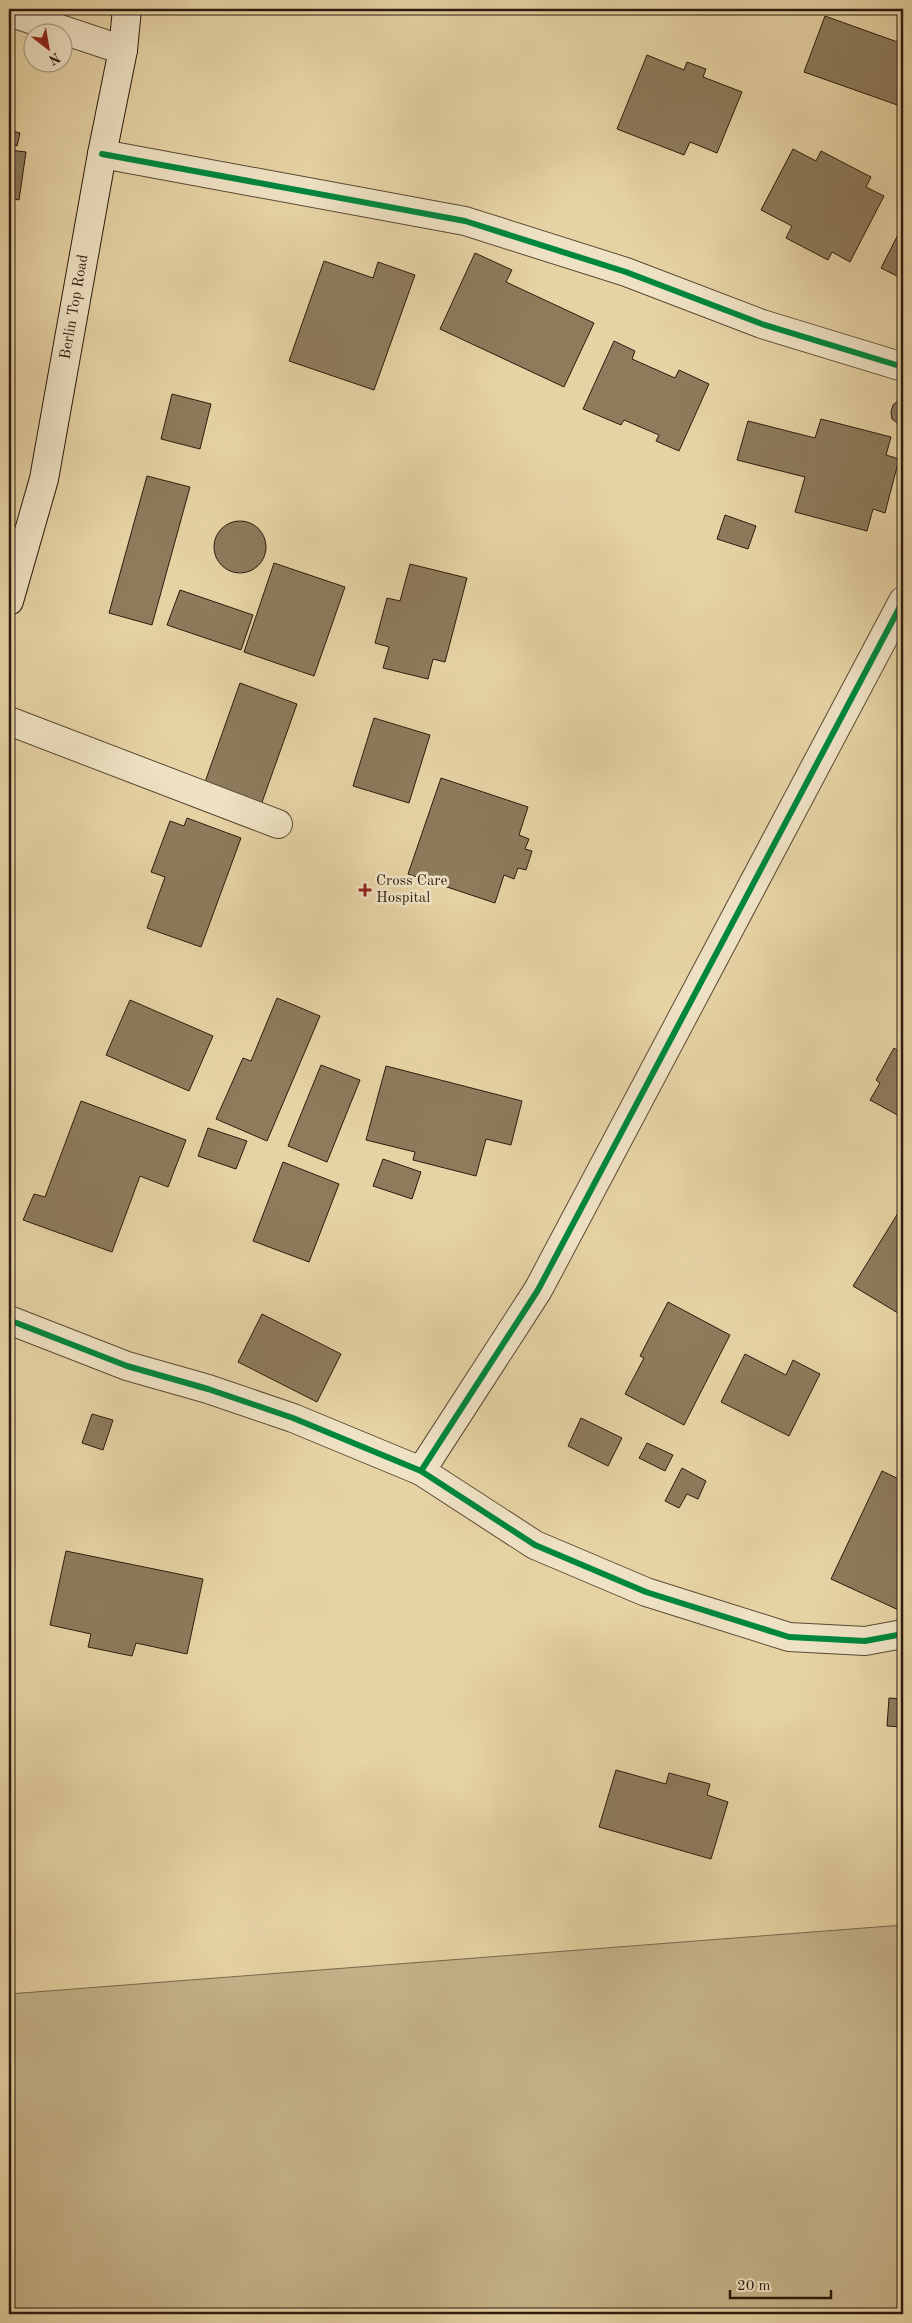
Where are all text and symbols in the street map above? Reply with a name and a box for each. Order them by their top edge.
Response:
north arrow [22,22,72,72]
text: N [46,50,62,67]
street label: Berlin Top Road [58,253,92,361]
place label: Cross Care Hospital [376,874,447,906]
marker: Cross Care Hospital [358,883,372,897]
scale bar [730,2268,831,2300]
text: 20 m [737,2279,771,2294]

